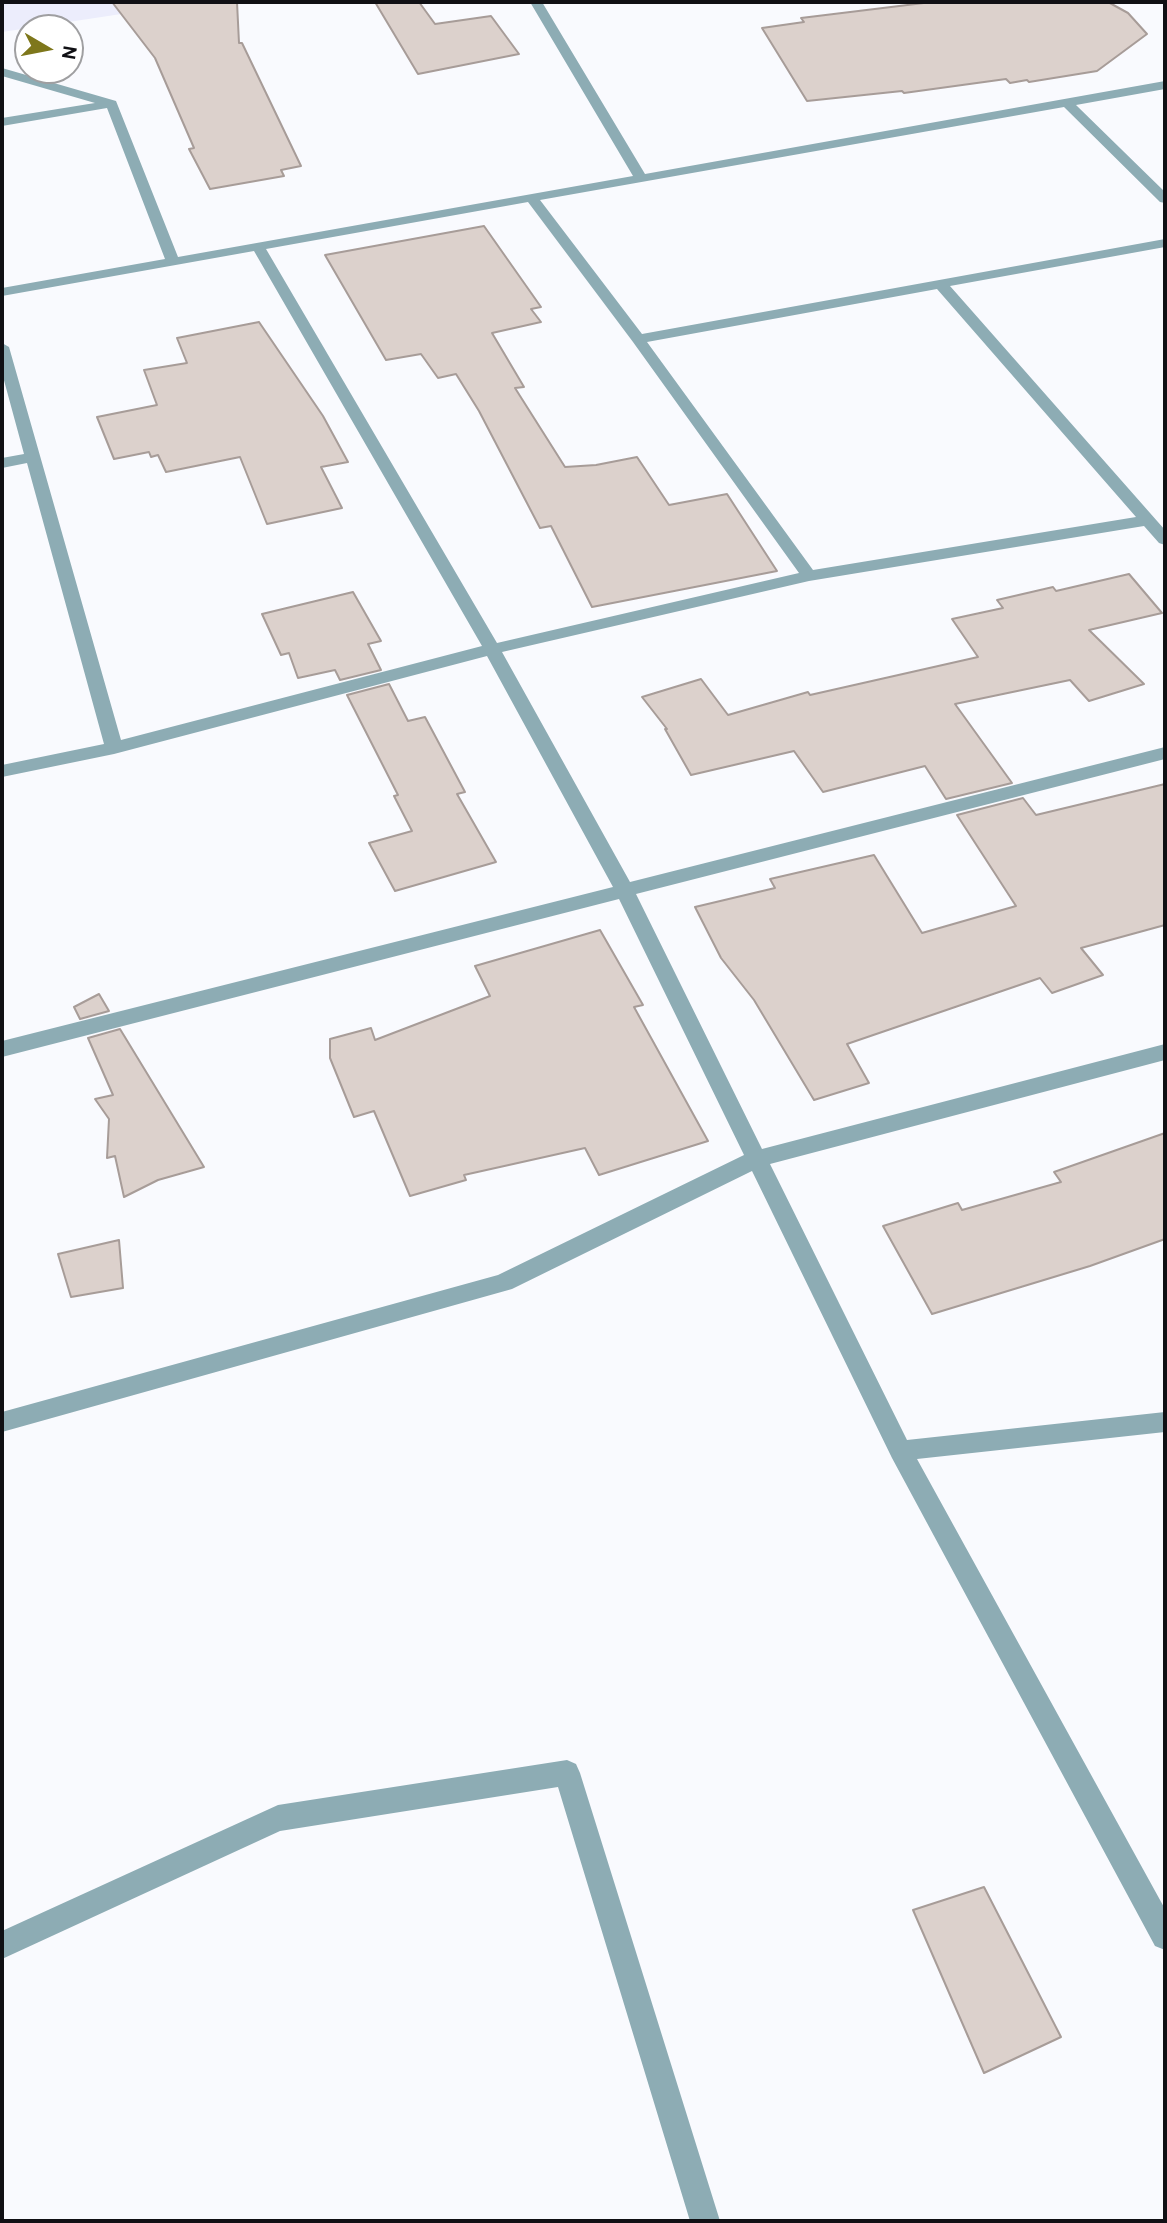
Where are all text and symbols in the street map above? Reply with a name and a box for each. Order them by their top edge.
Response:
north arrow [14,14,84,84]
text: N [55,43,81,61]

